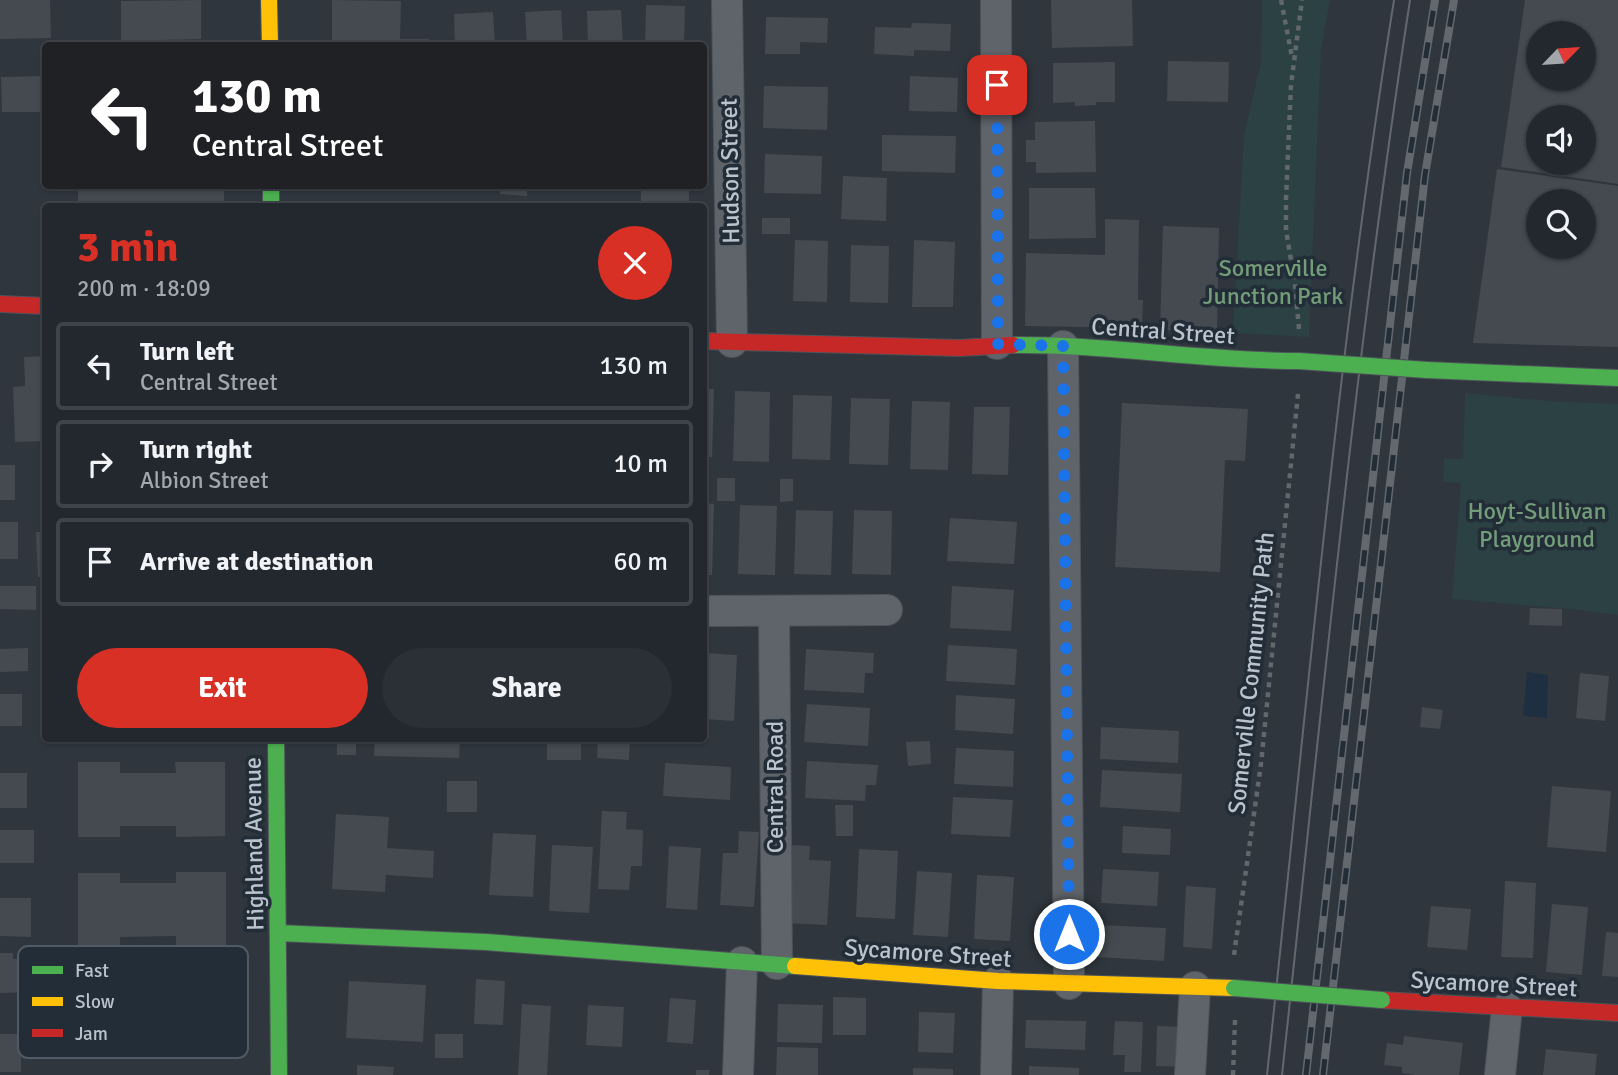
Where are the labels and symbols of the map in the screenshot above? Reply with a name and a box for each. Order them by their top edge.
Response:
north arrow [1526,21,1596,91]
pin [967,55,1027,115]
street label: Hudson Street [714,98,746,244]
park label: Somerville Junction Park [1203,253,1343,311]
street label: Central Street [1090,311,1236,351]
park label: Hoyt-Sullivan Playground [1467,496,1607,554]
street label: Somerville Community Path [1221,530,1281,816]
street label: Central Road [760,721,790,853]
street label: Highland Avenue [237,757,271,931]
position arrow [1032,897,1106,971]
street label: Sycamore Street [844,932,1012,974]
legend [18,946,248,1058]
text: Fast [75,959,109,983]
street label: Sycamore Street [1410,965,1578,1003]
text: Slow [75,990,115,1014]
text: Jam [75,1022,108,1046]

